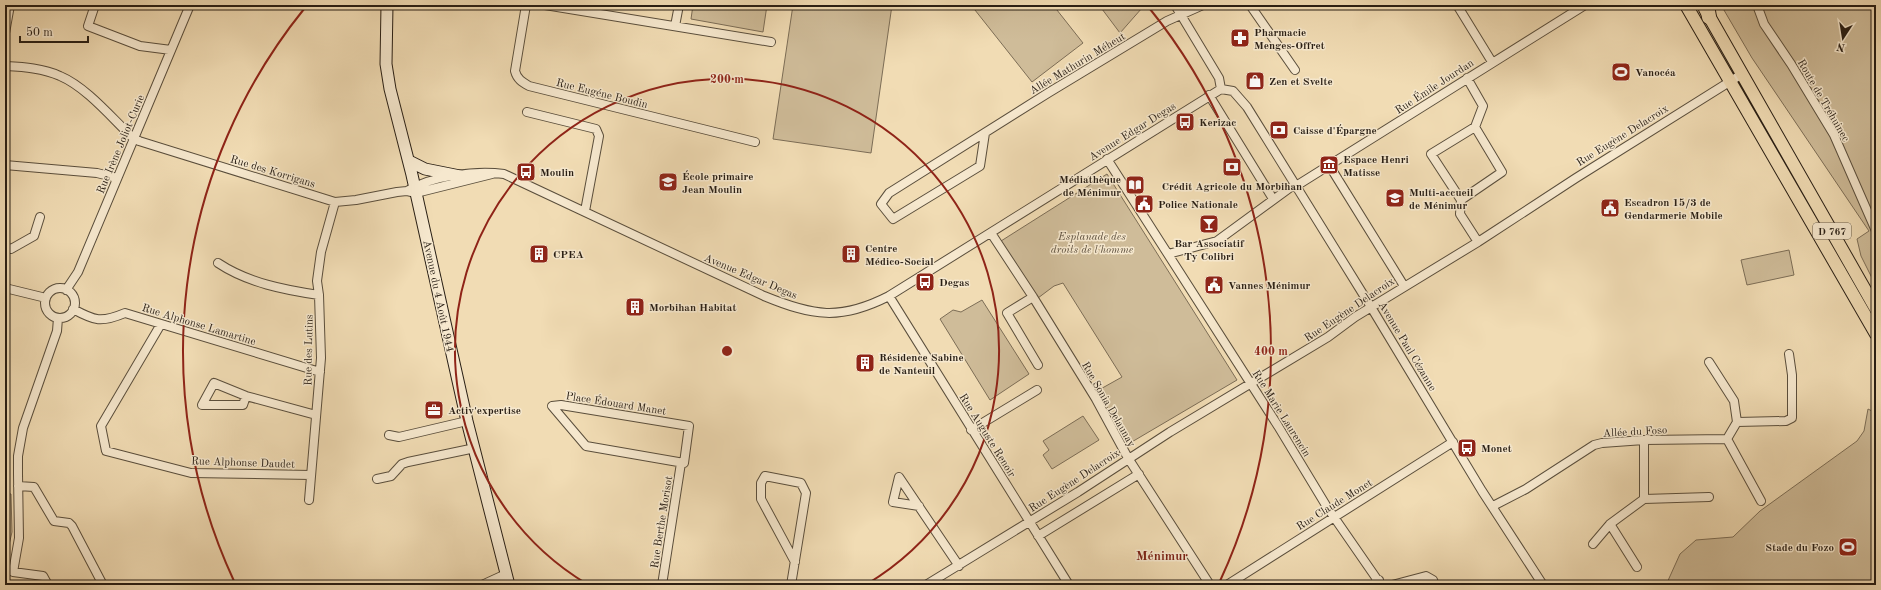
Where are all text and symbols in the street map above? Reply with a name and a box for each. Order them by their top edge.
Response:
scale bar [20,18,88,44]
north arrow [1823,18,1863,58]
text: 50 m [26,26,53,39]
pharmacy icon: Pharmacie Menges-Offret [1229,27,1251,49]
place label: Pharmacie Menges-Offret [1254,28,1325,52]
street label: Allée Mathurin Méheut [1028,31,1128,97]
text: N [1835,40,1846,53]
street label: Rue Émile Jourdan [1392,56,1476,117]
street label: Route de Tréhuinec [1795,58,1851,144]
sports icon: Vanocéa [1610,61,1632,83]
place label: Vanocéa [1635,68,1676,79]
shop icon: Zen et Svelte [1244,70,1266,92]
text: 200 m [710,74,744,86]
place label: Zen et Svelte [1269,77,1333,88]
street label: Rue Eugéne Boudin [555,78,649,111]
street label: Rue Irène Joliot-Curie [96,93,147,196]
street label: Avenue Edgar Degas [1087,101,1178,163]
street label: Rue Eugène Delacroix [1575,103,1671,169]
bus stop icon: Kerizac [1174,111,1196,133]
place label: Kerizac [1199,118,1237,129]
bank icon: Caisse d'Épargne [1268,119,1290,141]
place label: Caisse d'Épargne [1293,124,1377,137]
street label: Rue des Korrigans [229,154,317,191]
museum icon: Espace Henri Matisse [1318,154,1340,176]
place label: Espace Henri Matisse [1343,155,1409,179]
bank icon: Crédit Agricole du Morbihan [1221,156,1243,178]
bus stop icon: Moulin [515,161,537,183]
place label: Moulin [540,168,574,179]
place label: École primaire Jean Moulin [682,170,754,196]
school or university icon: École primaire Jean Moulin [657,171,679,193]
library icon: Médiathèque de Ménimur [1124,174,1146,196]
place label: Médiathèque de Ménimur [1059,175,1121,199]
place label: Crédit Agricole du Morbihan [1162,182,1302,193]
school or university icon: Multi-accueil de Ménimur [1384,187,1406,209]
place label: Multi-accueil de Ménimur [1409,188,1474,212]
public building icon: Police Nationale [1133,193,1155,215]
public building icon: Escadron 15/3 de Gendarmerie Mobile [1599,197,1621,219]
place label: Escadron 15/3 de Gendarmerie Mobile [1624,198,1723,222]
place label: Police Nationale [1158,200,1238,211]
bar icon: Bar Associatif Ty Colibri [1198,213,1220,235]
road number: D 767 [1813,223,1851,239]
park label: Esplanade des droits de l'homme [1051,232,1134,256]
street label: Avenue du 4 Août 1944 [420,239,455,353]
place label: Bar Associatif Ty Colibri [1174,239,1245,263]
building icon: CPEA [528,243,550,265]
building icon: Centre Médico-Social [840,243,862,265]
place label: Centre Médico-Social [865,244,934,268]
place label: CPEA [553,250,585,261]
street label: Avenue Edgar Degas [702,253,799,302]
bus stop icon: Degas [914,271,936,293]
public building icon: Vannes Ménimur [1203,274,1225,296]
street label: Rue Eugène Delacroix [1303,276,1397,344]
place label: Degas [939,278,970,289]
place label: Vannes Ménimur [1228,281,1310,292]
building icon: Morbihan Habitat [624,296,646,318]
street label: Avenue Paul Cézanne [1376,300,1438,393]
street label: Rue Alphonse Lamartine [140,303,257,348]
place label: Morbihan Habitat [649,303,736,314]
street label: Rue des Lutins [303,314,316,386]
centre of rings [720,344,734,358]
text: 400 m [1254,346,1288,358]
building icon: Résidence Sabine de Nanteuil [854,352,876,374]
place label: Résidence Sabine de Nanteuil [879,353,964,377]
street label: Rue Sonia Delaunay [1079,360,1137,449]
street label: Rue Marie Laurencin [1250,368,1312,459]
street label: Place Édouard Manet [565,389,667,418]
street label: Rue Auguste Renoir [956,392,1017,480]
office icon: Activ'expertise [423,399,445,421]
place label: Activ'expertise [448,406,521,417]
street label: Allée du Foso [1603,425,1668,440]
bus stop icon: Monet [1456,437,1478,459]
place label: Monet [1481,444,1512,455]
street label: Rue Eugène Delacroix [1027,448,1122,515]
street label: Rue Alphonse Daudet [191,456,295,471]
street label: Rue Berthe Morisot [650,475,675,569]
street label: Rue Claude Monet [1295,477,1375,533]
sports icon: Stade du Fozo [1837,536,1859,558]
place label: Stade du Fozo [1765,543,1834,554]
district label: Ménimur [1136,550,1188,563]

